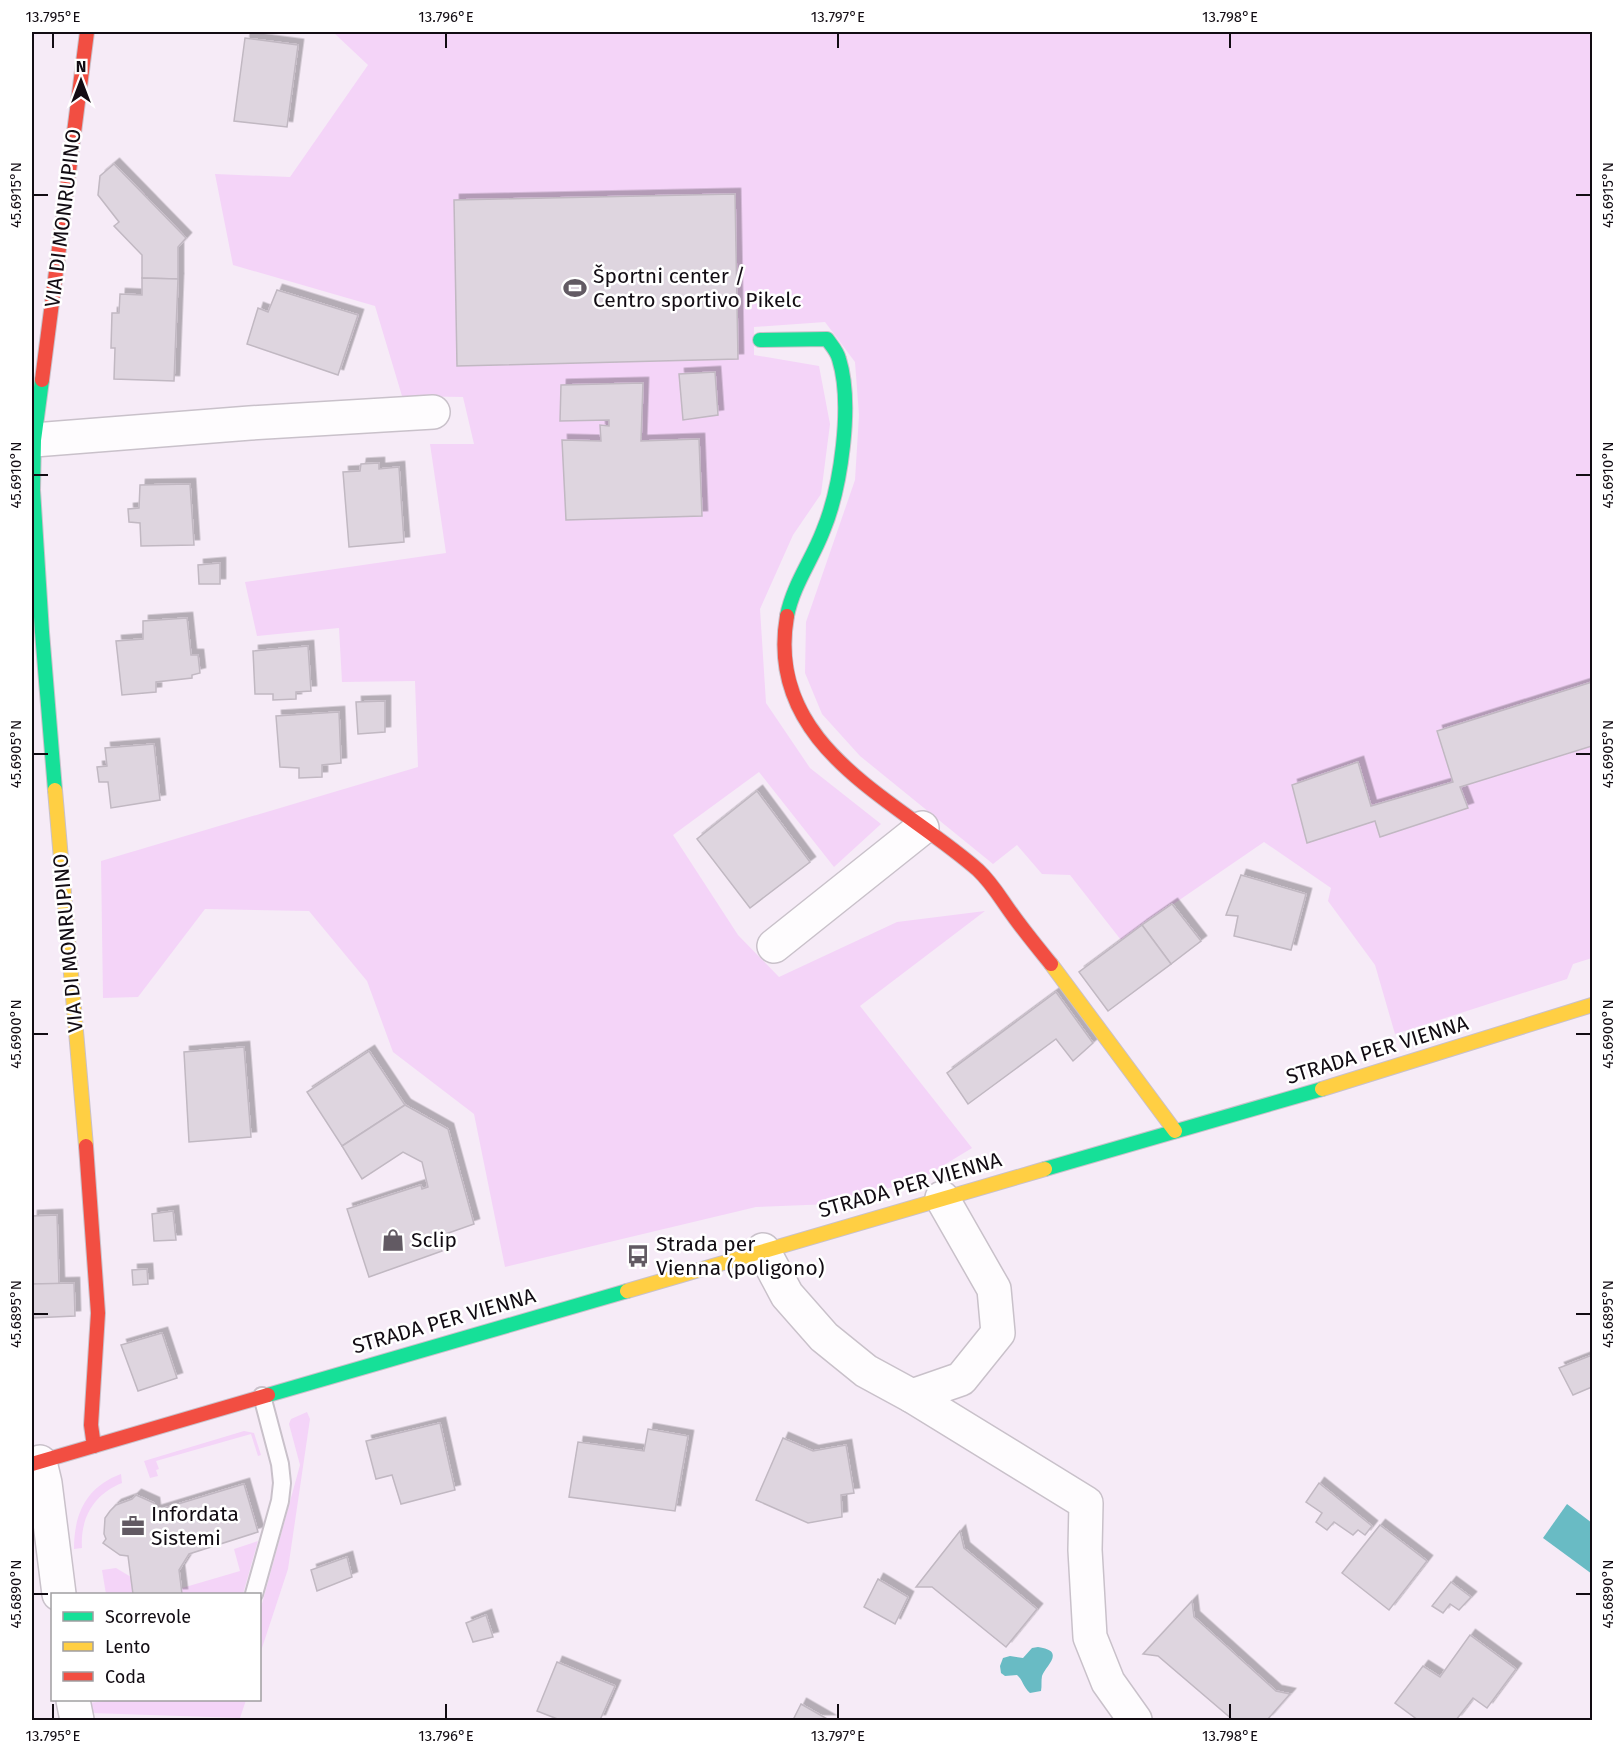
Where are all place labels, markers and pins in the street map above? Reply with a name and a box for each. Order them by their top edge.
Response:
place label: Športni center / Centro sportivo Pikelc [593,263,801,313]
sports icon: Športni center / Centro sportivo Pikelc [562,275,588,301]
shop icon: Sclip [380,1227,406,1253]
place label: Sclip [411,1227,457,1253]
place label: Strada per Vienna (poligono) [656,1231,824,1281]
bus stop icon: Strada per Vienna (poligono) [625,1243,651,1269]
place label: Infordata Sistemi [151,1501,239,1551]
office icon: Infordata Sistemi [120,1513,146,1539]

